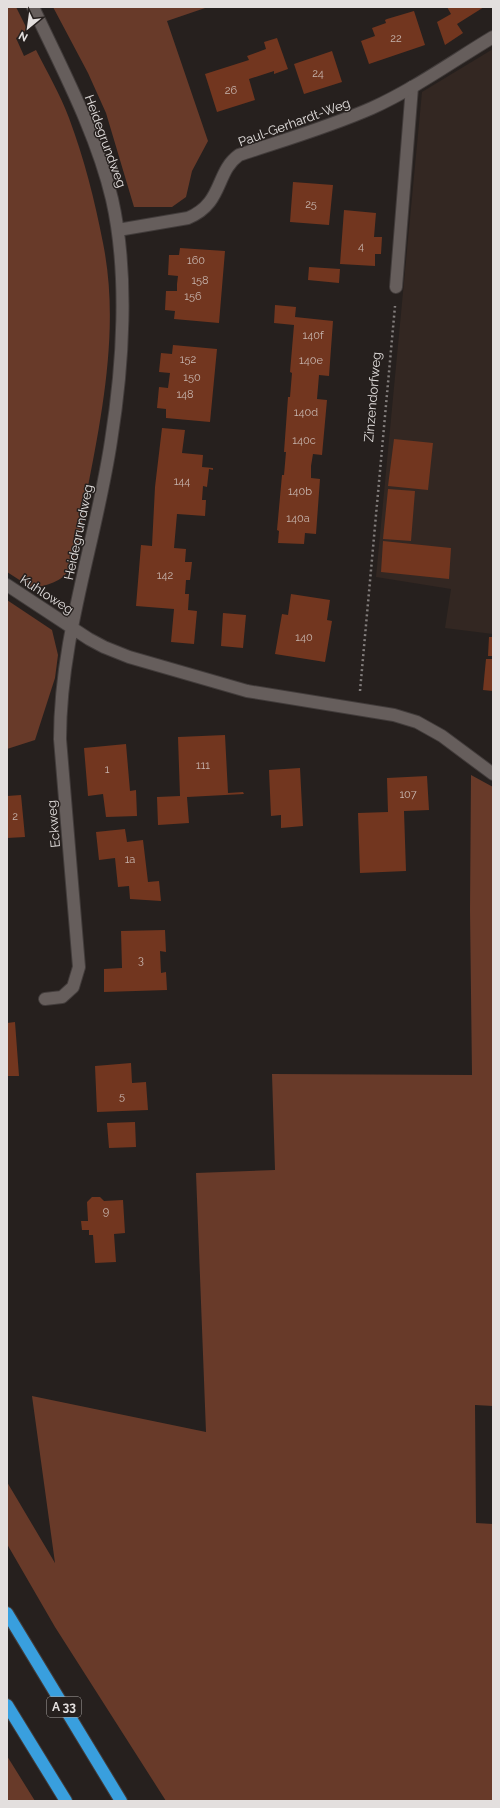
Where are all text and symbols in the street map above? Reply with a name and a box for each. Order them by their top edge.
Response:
north arrow [8,8,48,48]
text: N [17,29,30,44]
house number: 22 [390,32,402,45]
house number: 24 [312,67,324,80]
house number: 26 [225,84,238,97]
street label: Heidegrundweg [82,93,129,190]
street label: Paul-Gerhardt-Weg [236,95,352,150]
house number: 25 [305,198,317,211]
house number: 4 [358,240,364,253]
house number: 160 [187,254,205,267]
house number: 158 [191,274,209,287]
house number: 156 [184,290,202,303]
house number: 140f [302,329,324,342]
street label: Zinzendorfweg [361,351,384,443]
house number: 152 [180,353,196,366]
house number: 140e [299,354,323,367]
house number: 150 [183,371,201,384]
house number: 148 [176,388,194,401]
house number: 140d [294,406,318,419]
house number: 140c [292,434,316,447]
house number: 144 [174,475,190,488]
street label: Heidegrundweg [61,483,96,581]
house number: 140b [288,485,312,498]
house number: 140a [286,512,310,525]
house number: 142 [157,569,173,582]
street label: Kuhloweg [17,572,76,617]
house number: 140 [295,631,313,644]
house number: 111 [196,759,210,772]
house number: 1 [105,763,110,776]
house number: 107 [399,788,417,801]
street label: Eckweg [44,800,63,848]
house number: 2 [12,810,18,823]
house number: 1a [125,853,135,866]
house number: 3 [138,954,144,967]
house number: 5 [119,1090,125,1103]
house number: 9 [103,1205,109,1218]
road number: A 33 [47,1697,81,1717]

